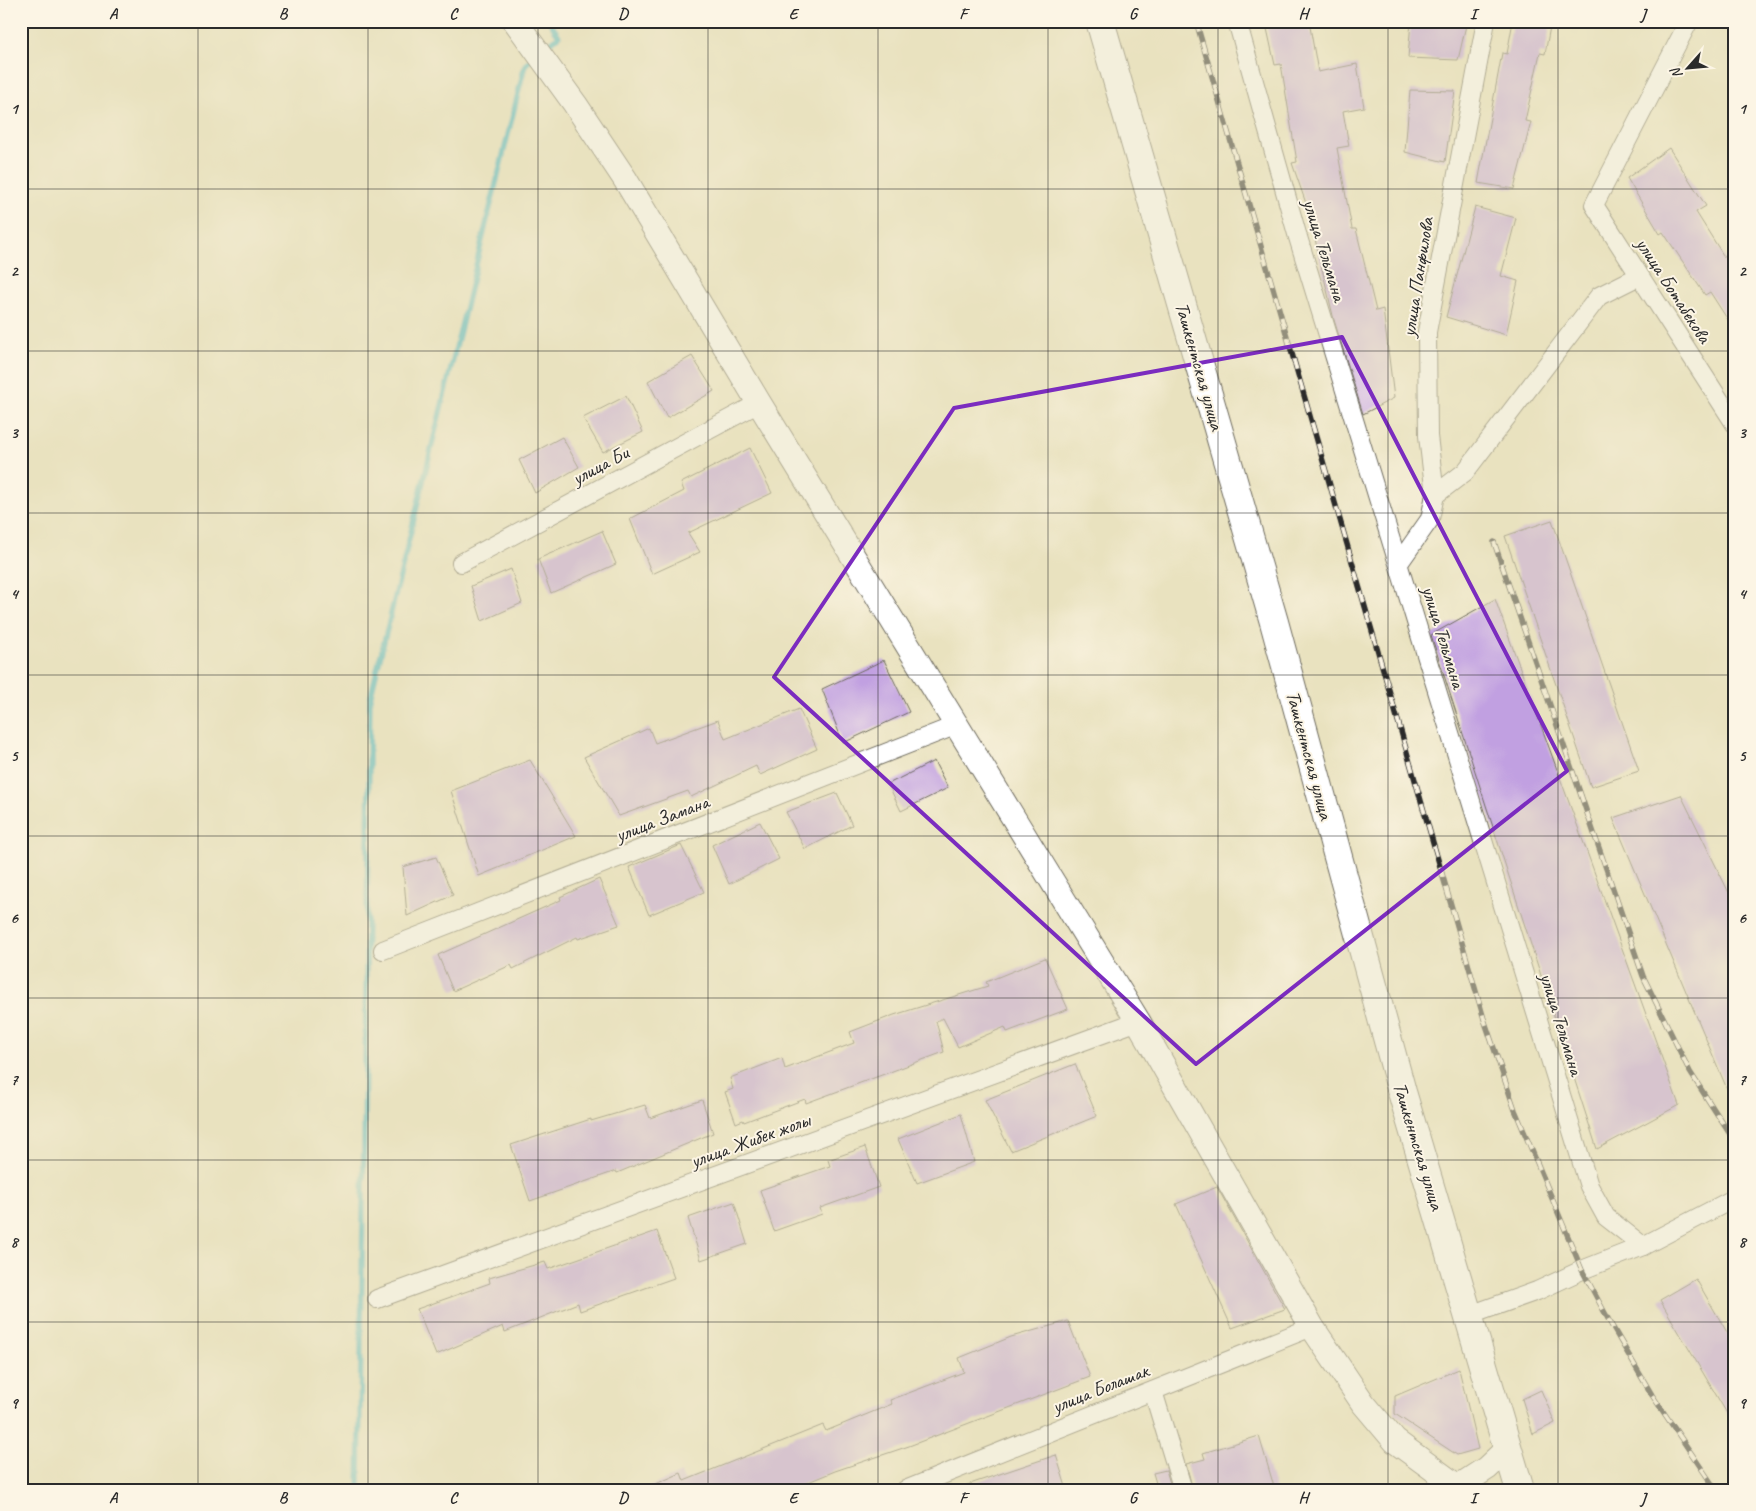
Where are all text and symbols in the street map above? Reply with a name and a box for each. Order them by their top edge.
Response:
text: A [109,4,119,24]
text: B [279,4,289,24]
text: C [449,4,459,24]
text: D [618,4,629,24]
text: E [789,4,800,24]
text: F [959,4,970,24]
text: G [1129,4,1139,24]
text: H [1298,4,1310,24]
text: I [1470,4,1480,24]
text: J [1639,4,1648,24]
north arrow [1664,42,1714,92]
text: N [1666,64,1686,81]
text: 1 [10,99,19,119]
text: 1 [1738,99,1747,119]
street label: улица Тельмана [1297,195,1352,306]
street label: улица Панфилова [1396,214,1439,339]
street label: улица Ботабекова [1630,232,1718,349]
text: 2 [10,261,19,281]
text: 2 [1738,261,1747,281]
street label: Ташкентская улица [1169,299,1230,434]
text: 3 [10,423,19,443]
text: 3 [1738,423,1747,443]
street label: улица Би [567,439,634,491]
street label: улица Тельмана [1416,582,1471,693]
text: 4 [10,584,19,604]
text: 4 [1738,584,1747,604]
street label: Ташкентская улица [1280,688,1339,823]
text: 5 [11,746,20,766]
text: 5 [1739,746,1748,766]
street label: улица Замана [611,789,714,848]
text: 6 [10,908,19,928]
text: 6 [1738,908,1747,928]
street label: улица Тельмана [1534,969,1589,1080]
text: 7 [10,1070,19,1090]
text: 7 [1738,1070,1747,1090]
street label: Ташкентская улица [1387,1079,1450,1214]
street label: улица Жибек жолы [686,1107,815,1174]
text: 8 [10,1232,19,1252]
text: 8 [1738,1232,1747,1252]
street label: улица Болашак [1047,1357,1154,1420]
text: 9 [10,1393,19,1413]
text: 9 [1738,1393,1747,1413]
text: A [109,1488,119,1508]
text: B [279,1488,289,1508]
text: C [449,1488,459,1508]
text: D [618,1488,629,1508]
text: E [789,1488,800,1508]
text: F [959,1488,970,1508]
text: G [1129,1488,1139,1508]
text: H [1298,1488,1310,1508]
text: I [1470,1488,1480,1508]
text: J [1639,1488,1648,1508]

